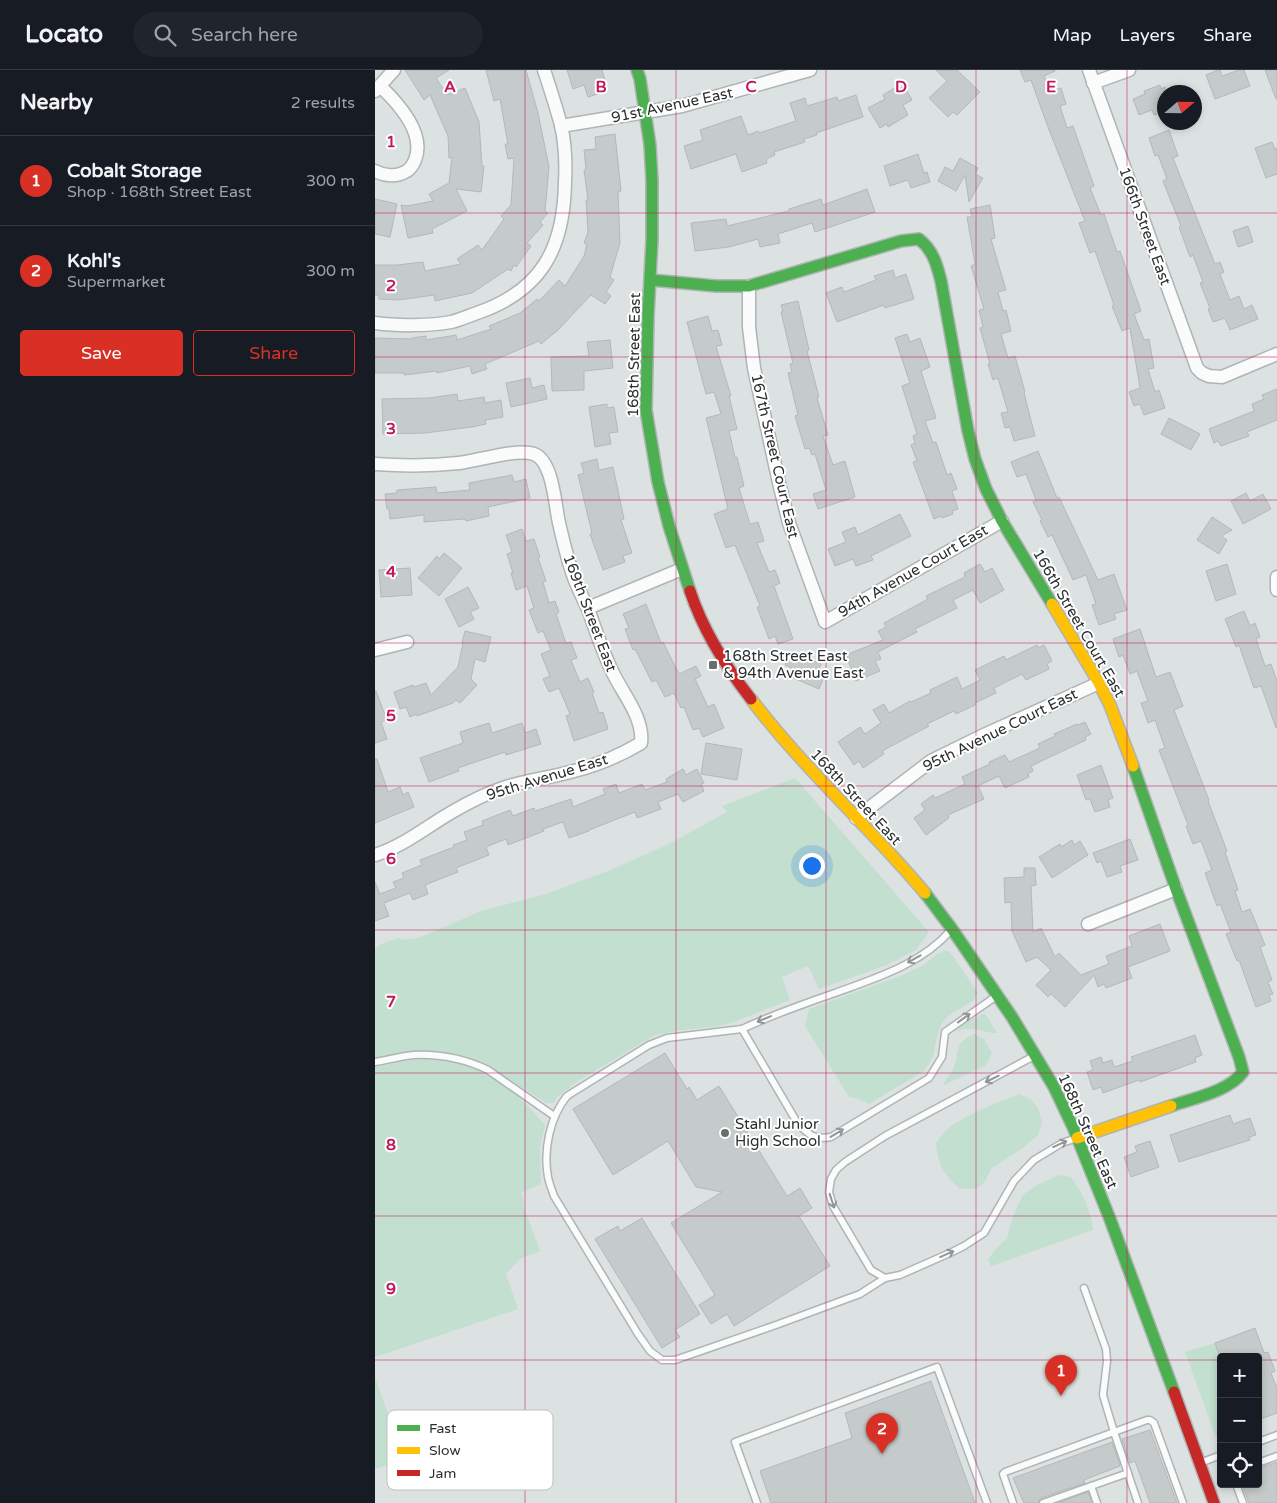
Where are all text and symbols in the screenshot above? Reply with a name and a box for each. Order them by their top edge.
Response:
search box [133,12,483,57]
text: Locato [25,20,103,49]
icon: search [151,21,179,49]
text: Search here [191,24,298,46]
text: Map [1053,24,1092,46]
text: Layers [1120,24,1175,46]
text: Share [1203,24,1252,46]
text: A [444,77,456,97]
text: B [595,77,607,97]
text: C [745,77,757,97]
text: D [895,77,907,97]
text: E [1046,77,1056,97]
street label: 91st Avenue East [609,83,735,127]
north arrow [1157,85,1202,130]
text: Nearby [20,90,93,115]
text: 2 results [291,93,355,113]
text: 1 [386,132,396,152]
text: Cobalt Storage [67,160,202,182]
street label: 166th Street East [1115,164,1175,288]
text: 1 [31,171,41,191]
text: 300 m [306,171,355,191]
text: Shop · 168th Street East [67,182,252,202]
text: Kohl's [67,250,121,272]
text: 2 [31,261,41,281]
text: 300 m [306,261,355,281]
text: Supermarket [67,272,165,292]
text: 2 [386,276,396,296]
street label: 168th Street East [624,292,644,417]
button: Save [20,330,183,376]
button: Share [193,330,355,376]
street label: 167th Street Court East [747,372,803,540]
text: 3 [386,419,396,439]
street label: 94th Avenue Court East [835,521,991,621]
street label: 166th Street Court East [1029,546,1129,701]
street label: 169th Street East [559,552,621,675]
text: 4 [386,562,396,582]
place label: 168th Street East & 94th Avenue East [723,647,864,682]
marker: 168th Street East & 94th Avenue East [707,659,719,671]
street label: 95th Avenue Court East [920,685,1080,775]
text: 5 [386,706,396,726]
street label: 168th Street East [807,745,905,849]
street label: 95th Avenue East [484,750,610,804]
text: 6 [386,849,396,869]
your location [799,853,825,879]
one-way arrow [907,954,922,964]
text: 7 [386,992,396,1012]
one-way arrow [957,1013,971,1023]
one-way arrow [757,1015,772,1025]
street label: 168th Street East [1054,1070,1122,1192]
one-way arrow [985,1074,1000,1084]
place label: Stahl Junior High School [735,1115,821,1150]
marker: Stahl Junior High School [719,1127,731,1139]
one-way arrow [830,1127,844,1137]
text: 8 [386,1135,396,1155]
one-way arrow [1053,1139,1068,1149]
one-way arrow [828,1193,837,1209]
one-way arrow [939,1248,954,1258]
text: 9 [386,1279,396,1299]
map controls [1217,1353,1262,1488]
button: + [1217,1353,1262,1398]
pin: 1 [1045,1355,1077,1396]
button: − [1217,1398,1262,1443]
legend [387,1410,553,1490]
pin: 2 [866,1413,898,1454]
text: Fast [429,1420,457,1437]
text: Slow [429,1442,461,1459]
button: locate [1217,1443,1262,1488]
text: Jam [429,1465,456,1482]

